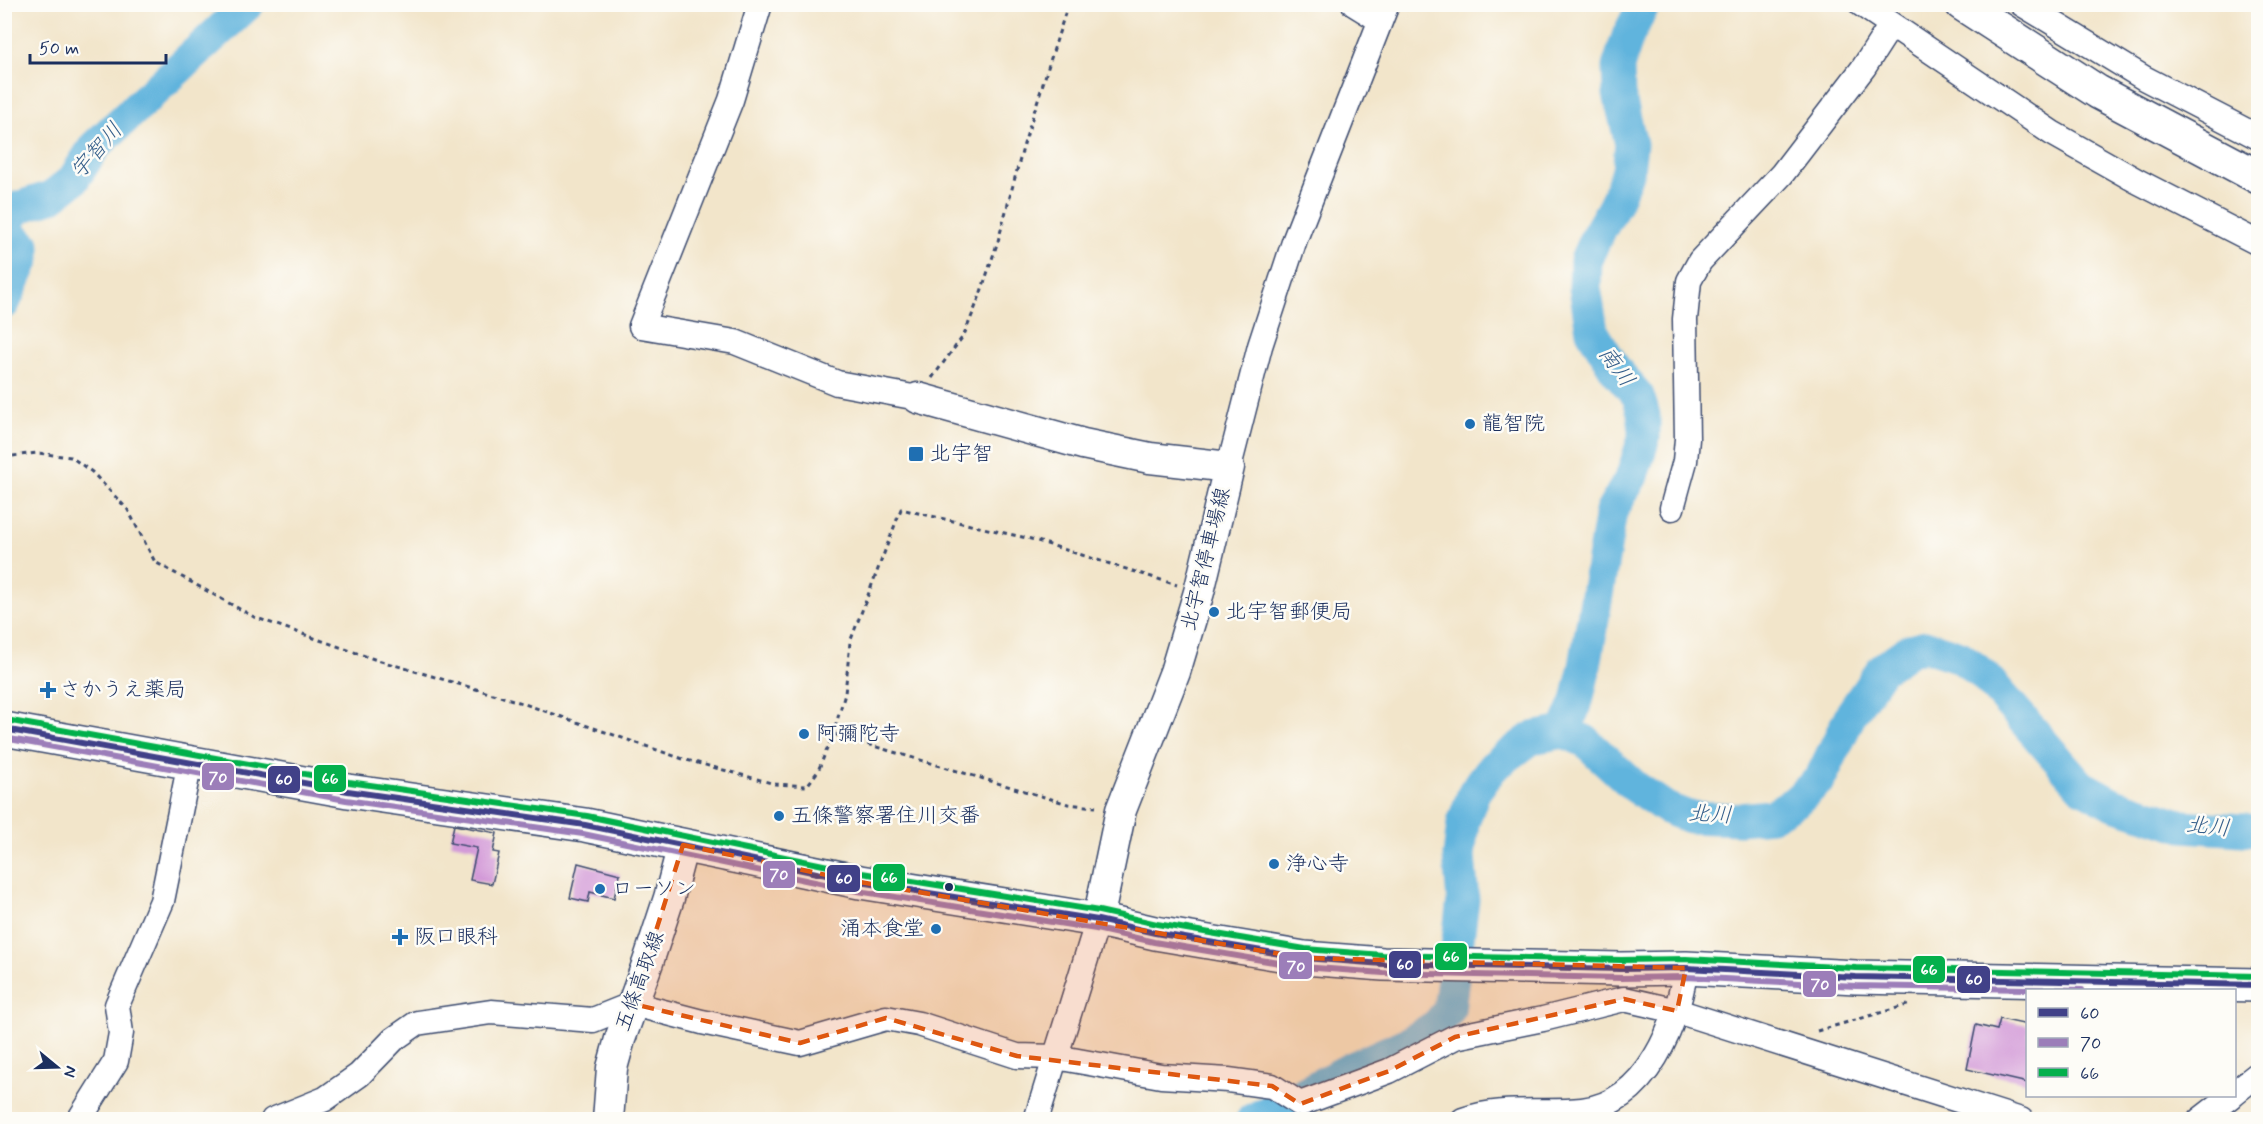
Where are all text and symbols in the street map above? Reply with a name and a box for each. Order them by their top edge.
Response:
scale bar [30,27,166,65]
text: 50 m [39,37,79,61]
water label: 宇智川 [65,117,129,185]
water label: 南川 [1592,341,1640,393]
place label: 龍智院 [1482,410,1545,438]
marker: 龍智院 [1463,417,1477,431]
place label: 北宇智 [930,440,993,468]
marker: 北宇智 [907,445,925,463]
street label: 北宇智停車場線 [1175,484,1237,634]
place label: 北宇智郵便局 [1226,598,1352,626]
marker: 北宇智郵便局 [1207,605,1221,619]
place label: さかうえ薬局 [60,676,186,704]
marker: さかうえ薬局 [41,683,55,697]
place label: 阿彌陀寺 [816,720,900,748]
marker: 阿彌陀寺 [797,727,811,741]
line badge: 70 [201,762,235,791]
line badge: 66 [313,764,347,793]
line badge: 60 [267,765,301,794]
text: 70 [209,768,227,789]
text: 66 [321,769,339,790]
text: 60 [275,770,293,791]
water label: 北川 [1687,800,1733,830]
place label: 五條警察署住川交番 [791,802,980,830]
marker: 五條警察署住川交番 [772,809,786,823]
water label: 北川 [2185,811,2231,843]
place label: 浄心寺 [1286,850,1349,878]
marker: 浄心寺 [1267,857,1281,871]
line badge: 70 [762,860,796,889]
line badge: 66 [872,863,906,892]
line badge: 60 [826,864,861,893]
text: 70 [770,865,788,886]
text: 66 [880,868,898,889]
text: 60 [835,869,853,890]
place label: ローソン [612,875,696,903]
unlabelled marker [943,881,955,893]
marker: ローソン [593,882,607,896]
place label: 涌本食堂 [840,915,924,943]
marker: 涌本食堂 [929,922,943,936]
place label: 阪口眼科 [414,923,498,951]
street label: 五條高取線 [609,927,671,1035]
marker: 阪口眼科 [391,928,409,946]
line badge: 66 [1434,942,1468,971]
text: 66 [1442,947,1460,968]
line badge: 60 [1388,950,1422,979]
line badge: 70 [1278,951,1313,980]
text: 60 [1396,955,1414,976]
line badge: 66 [1912,955,1946,984]
text: 70 [1287,957,1305,978]
text: 66 [1920,960,1938,981]
line badge: 60 [1956,965,1991,994]
line badge: 70 [1802,970,1837,998]
text: 60 [1965,970,1983,991]
text: 70 [1811,975,1829,996]
legend [2026,989,2236,1097]
text: 60 [2080,1002,2100,1026]
text: 70 [2080,1032,2101,1056]
north arrow [27,1037,87,1097]
text: 66 [2080,1062,2099,1086]
text: N [58,1063,81,1080]

